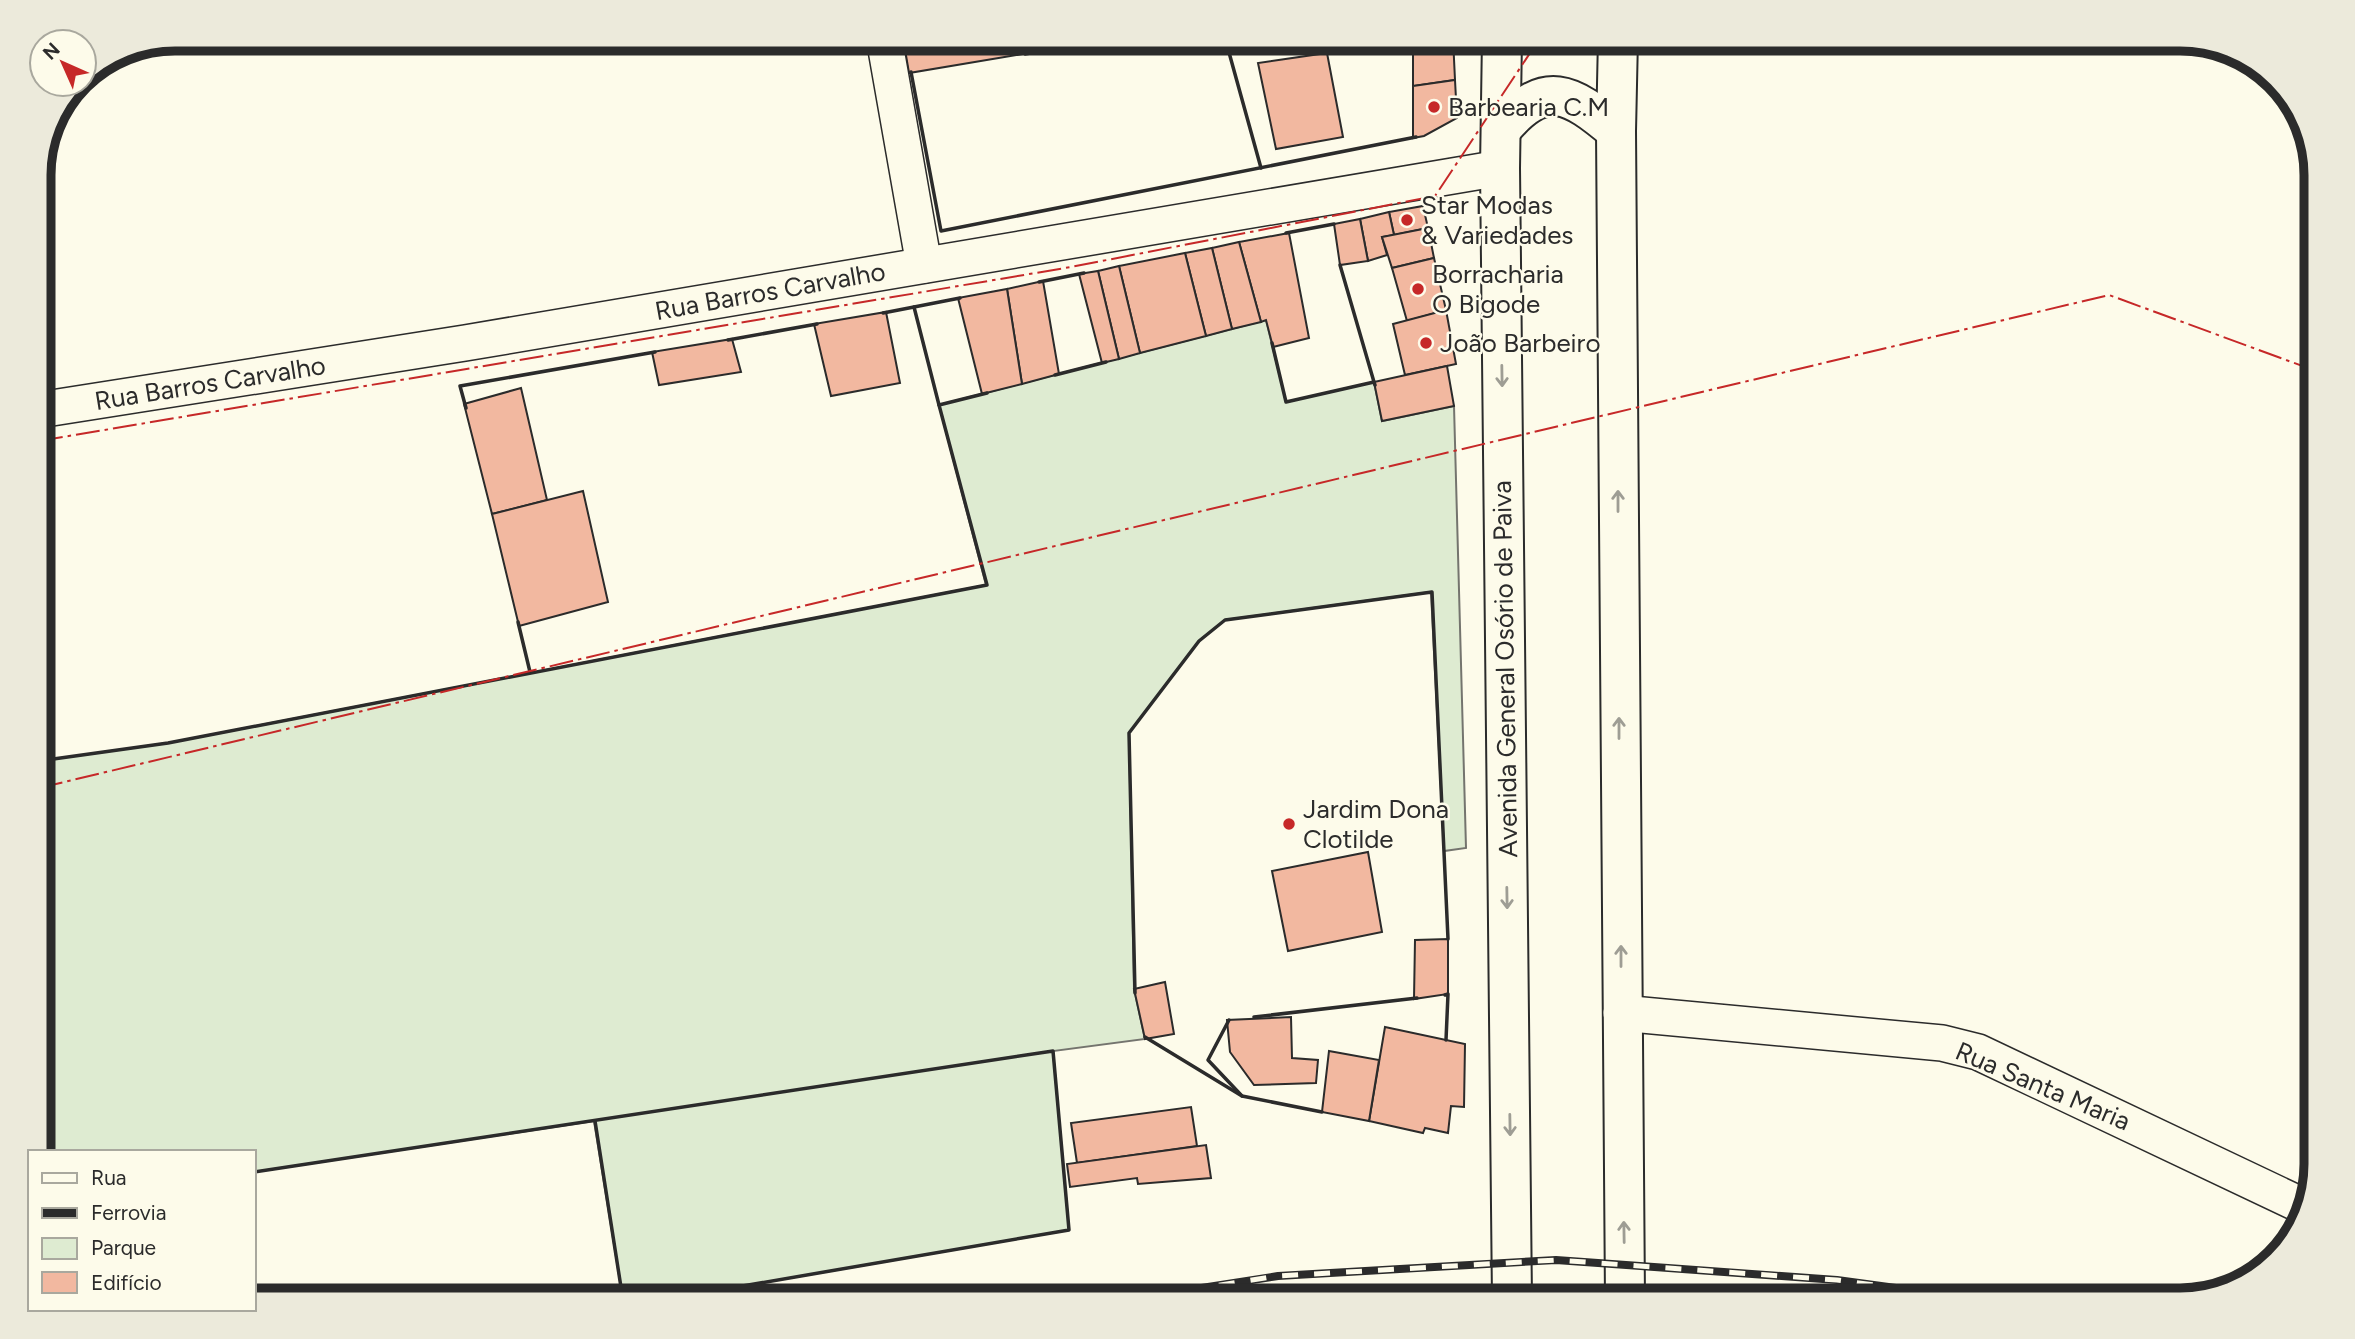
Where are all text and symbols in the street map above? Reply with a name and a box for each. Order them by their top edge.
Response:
north arrow [28,28,98,98]
text: N [38,38,65,65]
place label: Barbearia C.M [1448,91,1609,123]
marker: Barbearia C.M [1426,99,1442,115]
place label: Star Modas & Variedades [1421,189,1573,251]
marker: Star Modas & Variedades [1399,212,1415,228]
street label: Rua Barros Carvalho [652,255,888,327]
place label: Borracharia O Bigode [1432,258,1564,320]
marker: Borracharia O Bigode [1410,281,1426,297]
place label: João Barbeiro [1440,327,1600,359]
marker: João Barbeiro [1418,335,1434,351]
street label: Rua Barros Carvalho [92,349,328,417]
one-way arrow [1495,364,1509,387]
street label: Avenida General Osório de Paiva [1486,480,1524,858]
one-way arrow [1611,490,1625,513]
one-way arrow [1613,717,1626,740]
place label: Jardim Dona Clotilde [1303,793,1449,855]
marker: Jardim Dona Clotilde [1281,816,1297,832]
one-way arrow [1500,886,1514,909]
one-way arrow [1614,945,1628,968]
street label: Rua Santa Maria [1951,1035,2135,1137]
one-way arrow [1503,1113,1516,1136]
legend [28,1150,256,1311]
text: Rua [91,1165,127,1190]
text: Ferrovia [91,1200,166,1225]
one-way arrow [1618,1221,1631,1244]
text: Parque [91,1235,156,1260]
text: Edifício [91,1270,162,1295]

